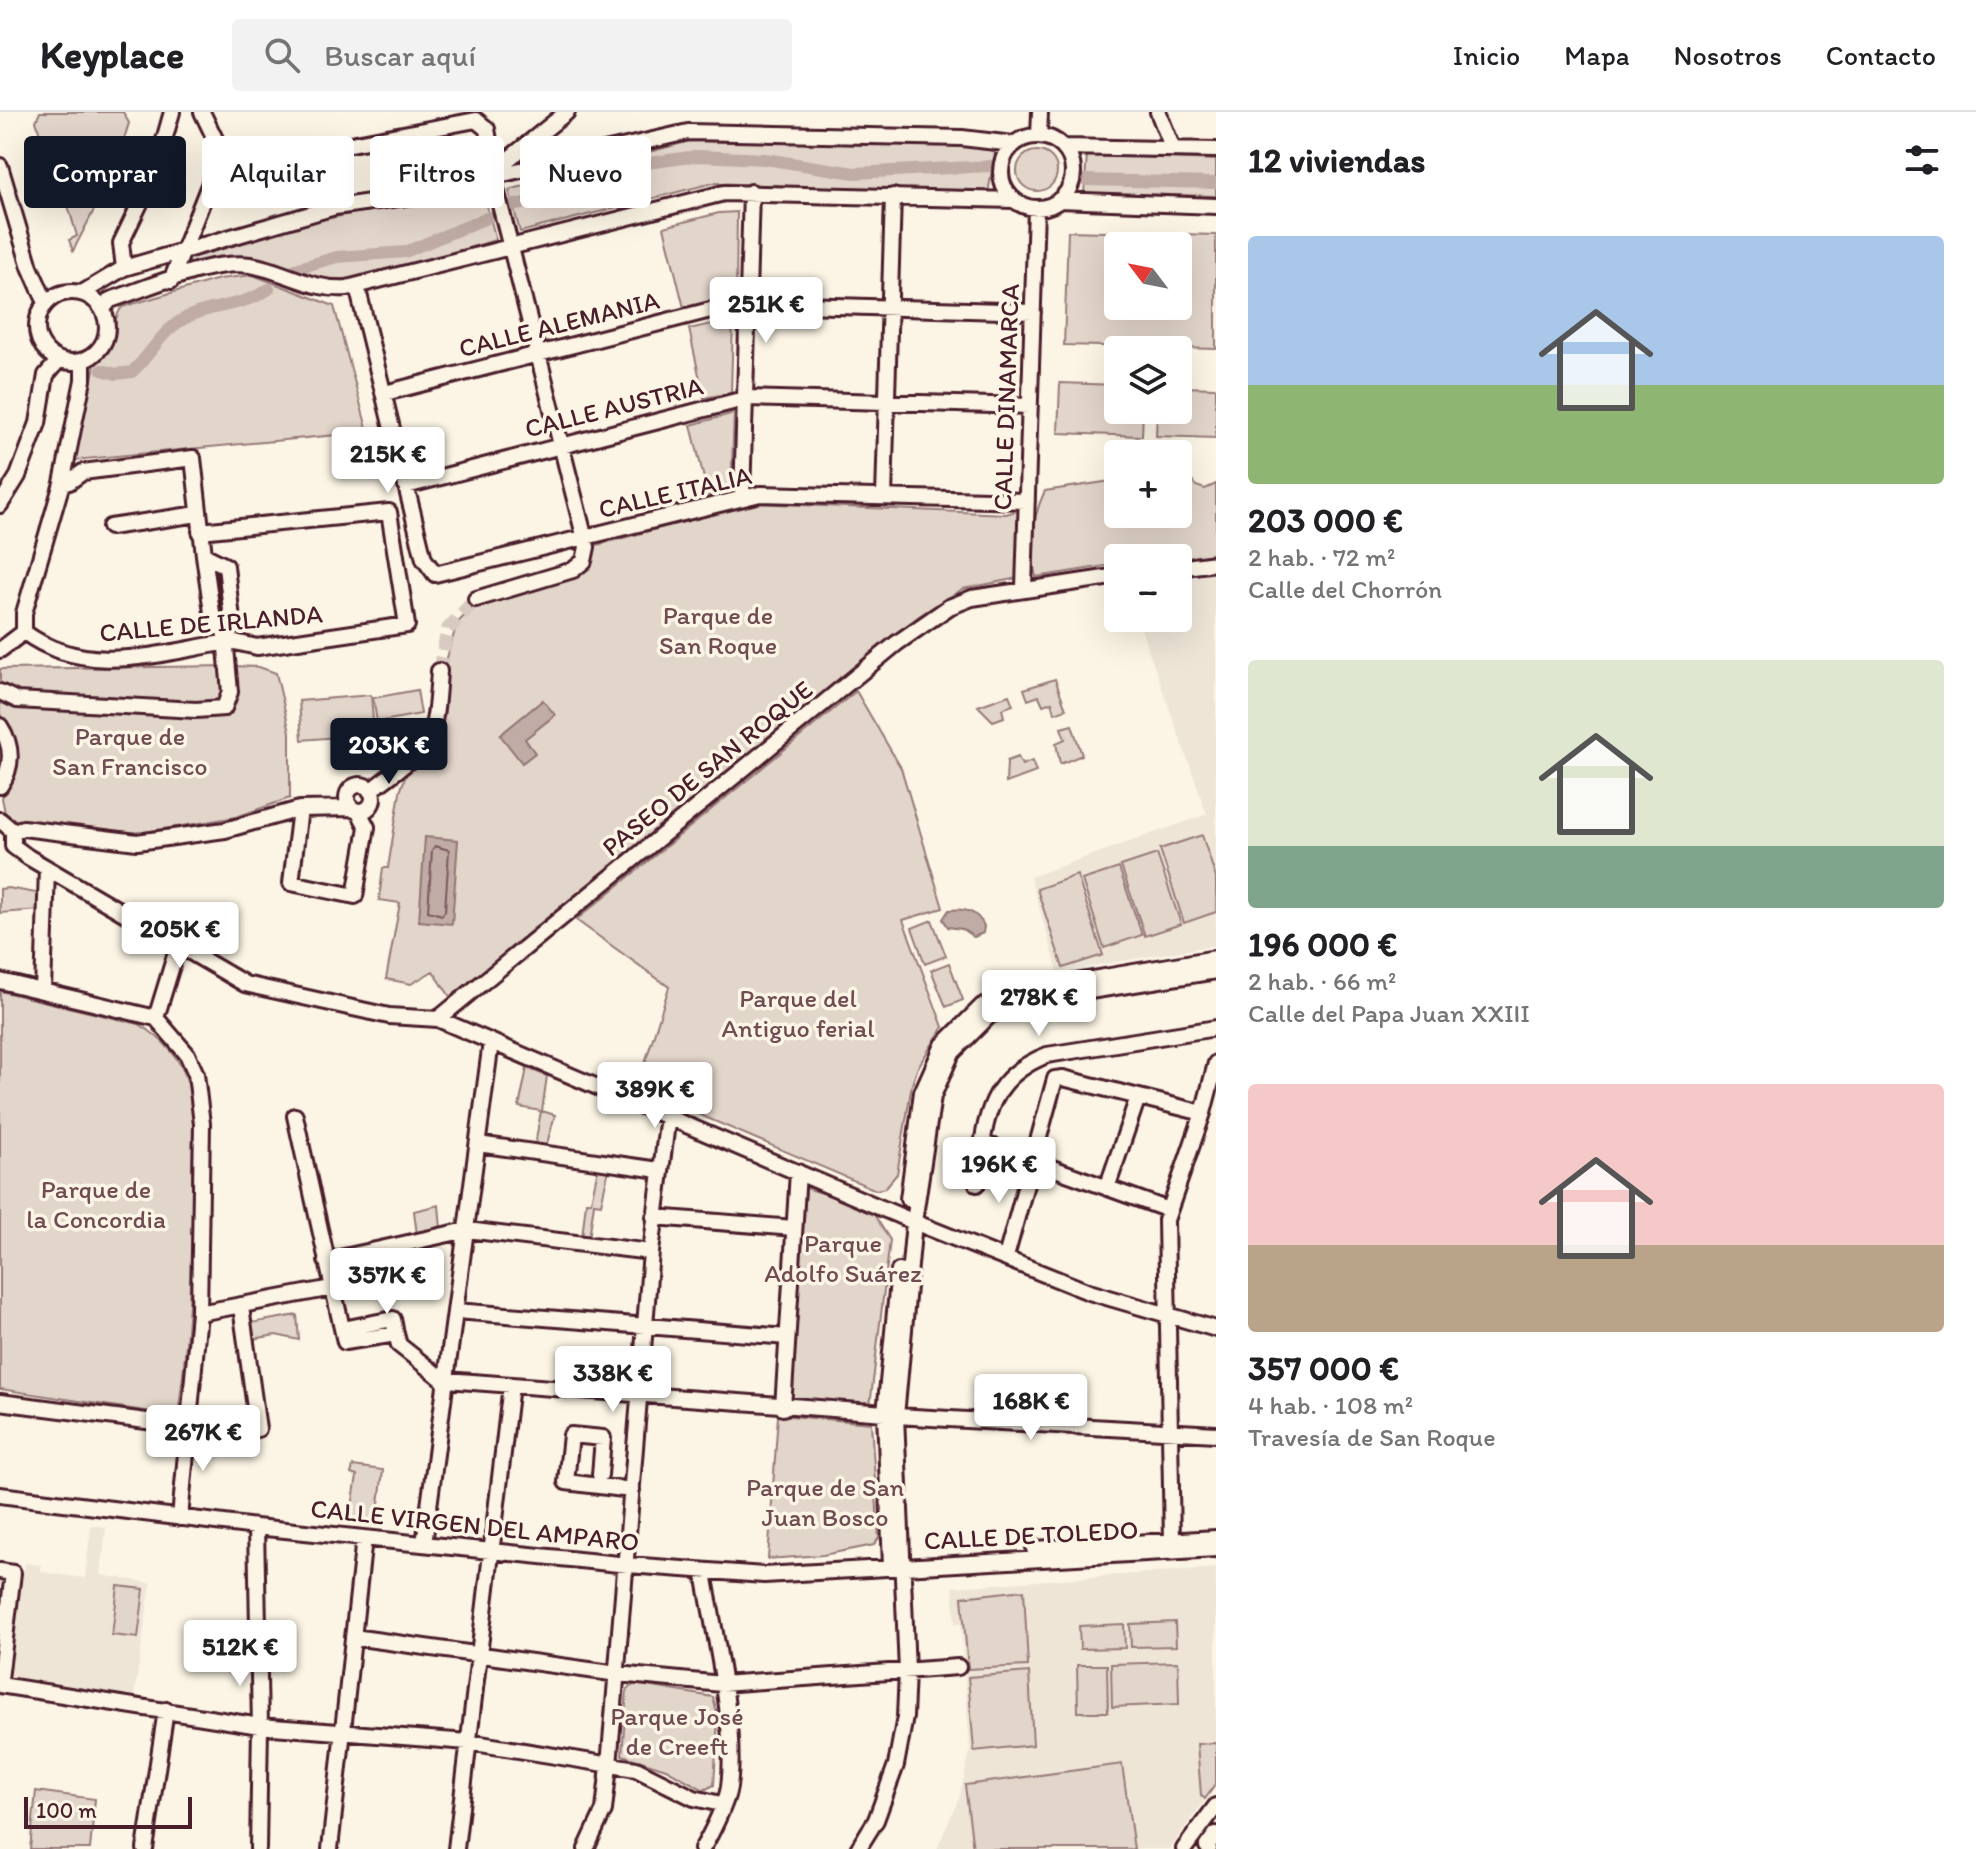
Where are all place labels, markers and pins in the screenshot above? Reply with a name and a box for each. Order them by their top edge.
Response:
pin: 251K € [701,277,831,345]
pin: 215K € [323,427,453,495]
pin: 203K € [324,718,454,786]
pin: 205K € [115,902,245,970]
pin: 278K € [974,970,1104,1038]
pin: 389K € [590,1062,720,1130]
pin: 196K € [934,1137,1064,1205]
pin: 357K € [322,1248,452,1316]
pin: 338K € [548,1346,678,1414]
pin: 168K € [966,1374,1096,1442]
pin: 267K € [138,1405,268,1473]
pin: 512K € [175,1620,305,1688]

